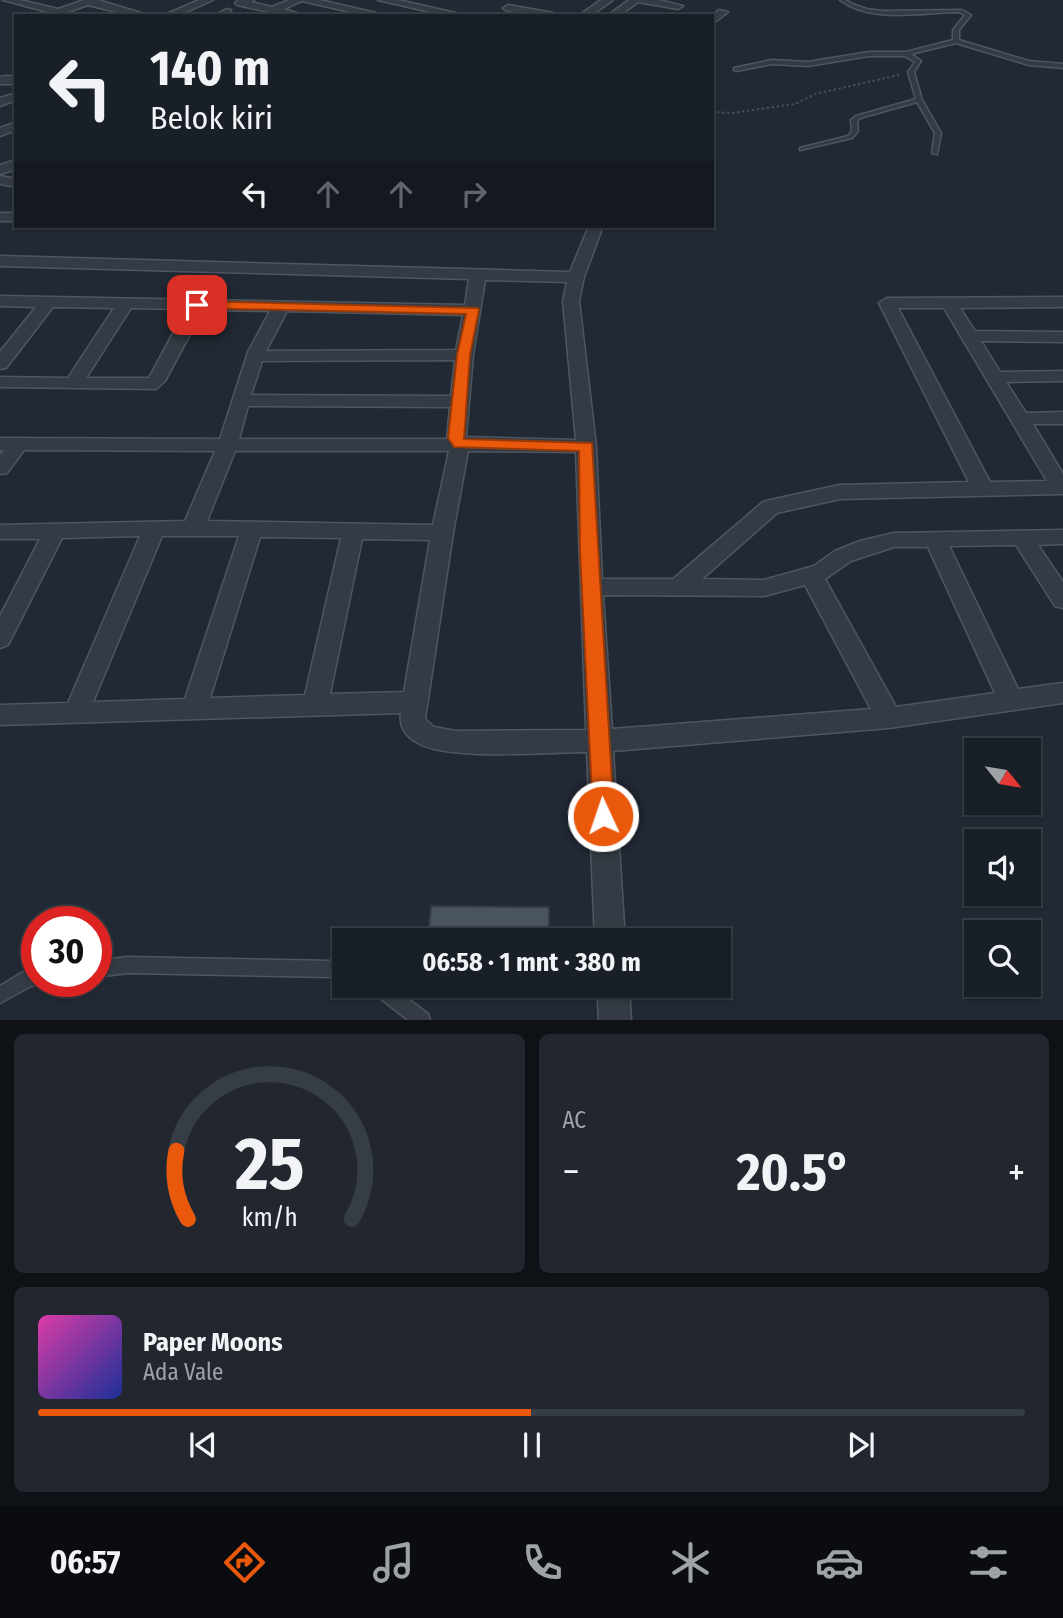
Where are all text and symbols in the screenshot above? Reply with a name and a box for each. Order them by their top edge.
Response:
text: 140 m [150,39,270,98]
icon: left [35,42,126,133]
text: Belok kiri [150,99,273,137]
icon: left [236,175,274,213]
icon: ahead [309,175,347,213]
icon: ahead [382,175,420,213]
icon: right [455,175,493,213]
pin [167,275,227,335]
icon: arrive [178,286,216,324]
north arrow [964,738,1041,816]
map controls [964,738,1041,997]
position arrow [566,779,640,853]
button: sound [964,829,1041,906]
speed limit sign: 30 [21,906,112,997]
button: search [964,920,1041,997]
text: 06:58 · 1 mnt · 380 m [422,947,641,978]
text: AC [563,1106,586,1134]
text: 25 [234,1122,304,1209]
text: 20.5° [737,1141,851,1204]
text: − [563,1149,580,1195]
text: + [1008,1149,1025,1195]
text: km/h [241,1203,297,1233]
text: Paper Moons [143,1327,283,1358]
text: Ada Vale [143,1358,223,1386]
icon: previous [184,1426,222,1464]
icon: pause [513,1426,551,1464]
icon: next [842,1426,880,1464]
icon: directions [220,1538,269,1587]
icon: music [369,1538,418,1587]
icon: phone [518,1538,567,1587]
icon: climate [666,1538,715,1587]
icon: car [815,1538,864,1587]
icon: filters [964,1538,1013,1587]
text: 06:57 [50,1543,120,1581]

